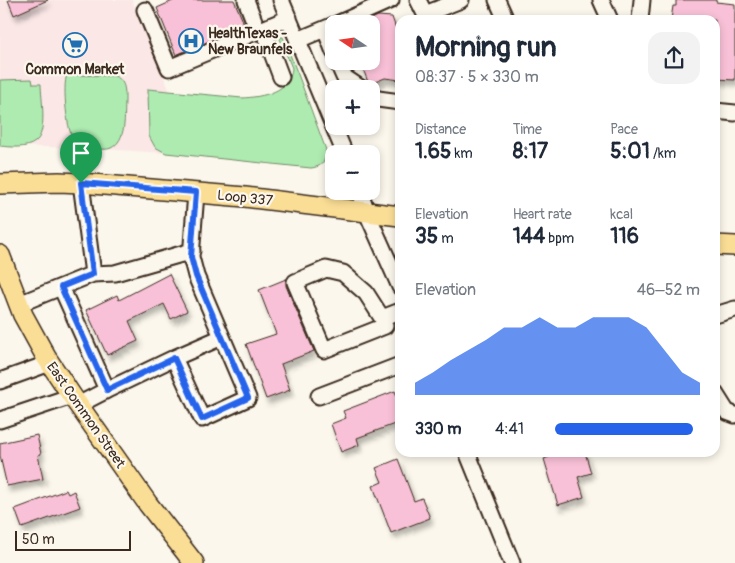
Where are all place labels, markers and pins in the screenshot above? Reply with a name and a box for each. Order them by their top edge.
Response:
place label: HealthTexas - New Braunfels [208,25,293,58]
hospital icon: HealthTexas - New Braunfels [178,28,204,54]
supermarket icon: Common Market [62,32,88,58]
place label: Common Market [26,61,125,78]
pin [60,132,102,183]

